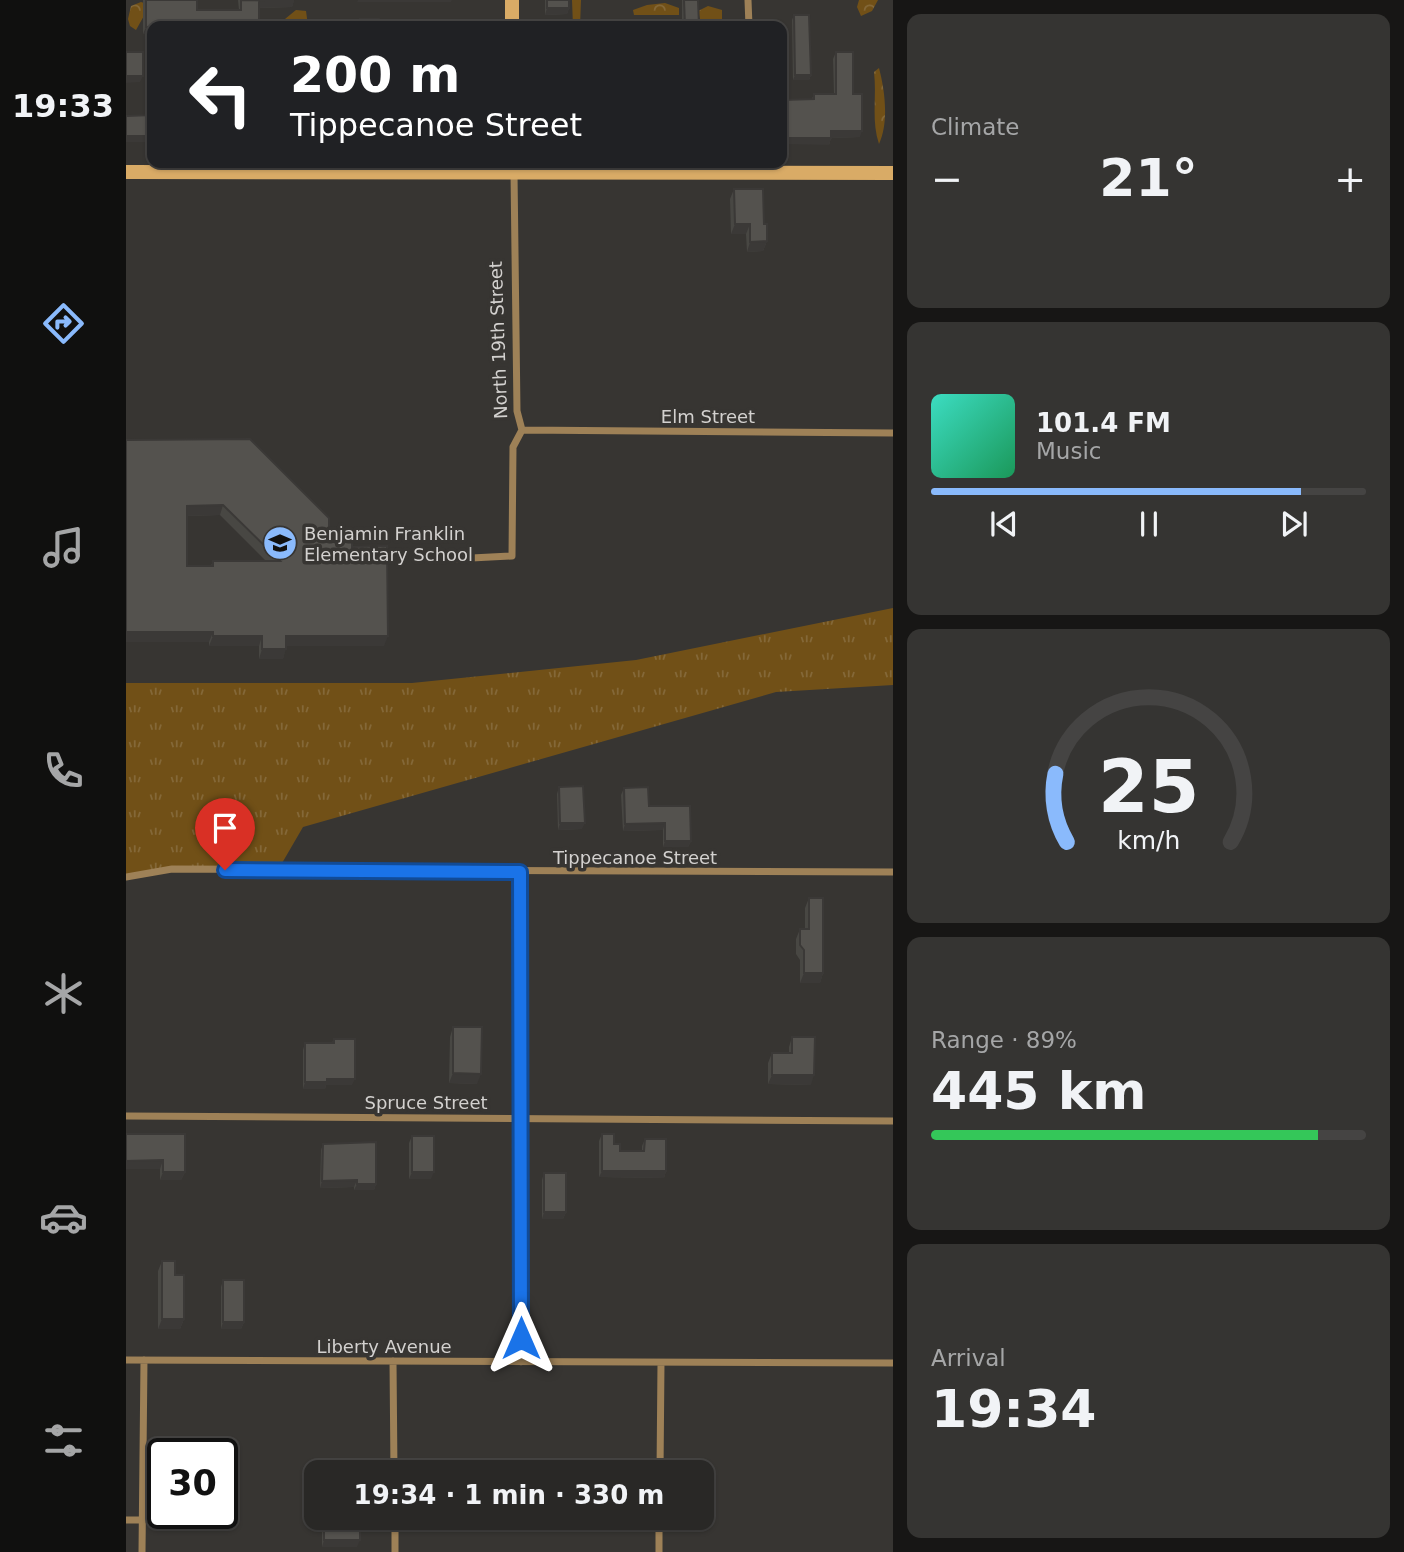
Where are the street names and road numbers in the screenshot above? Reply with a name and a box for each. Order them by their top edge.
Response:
street label: North 19th Street [485,261,511,419]
street label: Elm Street [661,406,755,427]
street label: Tippecanoe Street [552,847,717,868]
street label: Spruce Street [364,1092,488,1113]
street label: Liberty Avenue [316,1336,452,1357]

